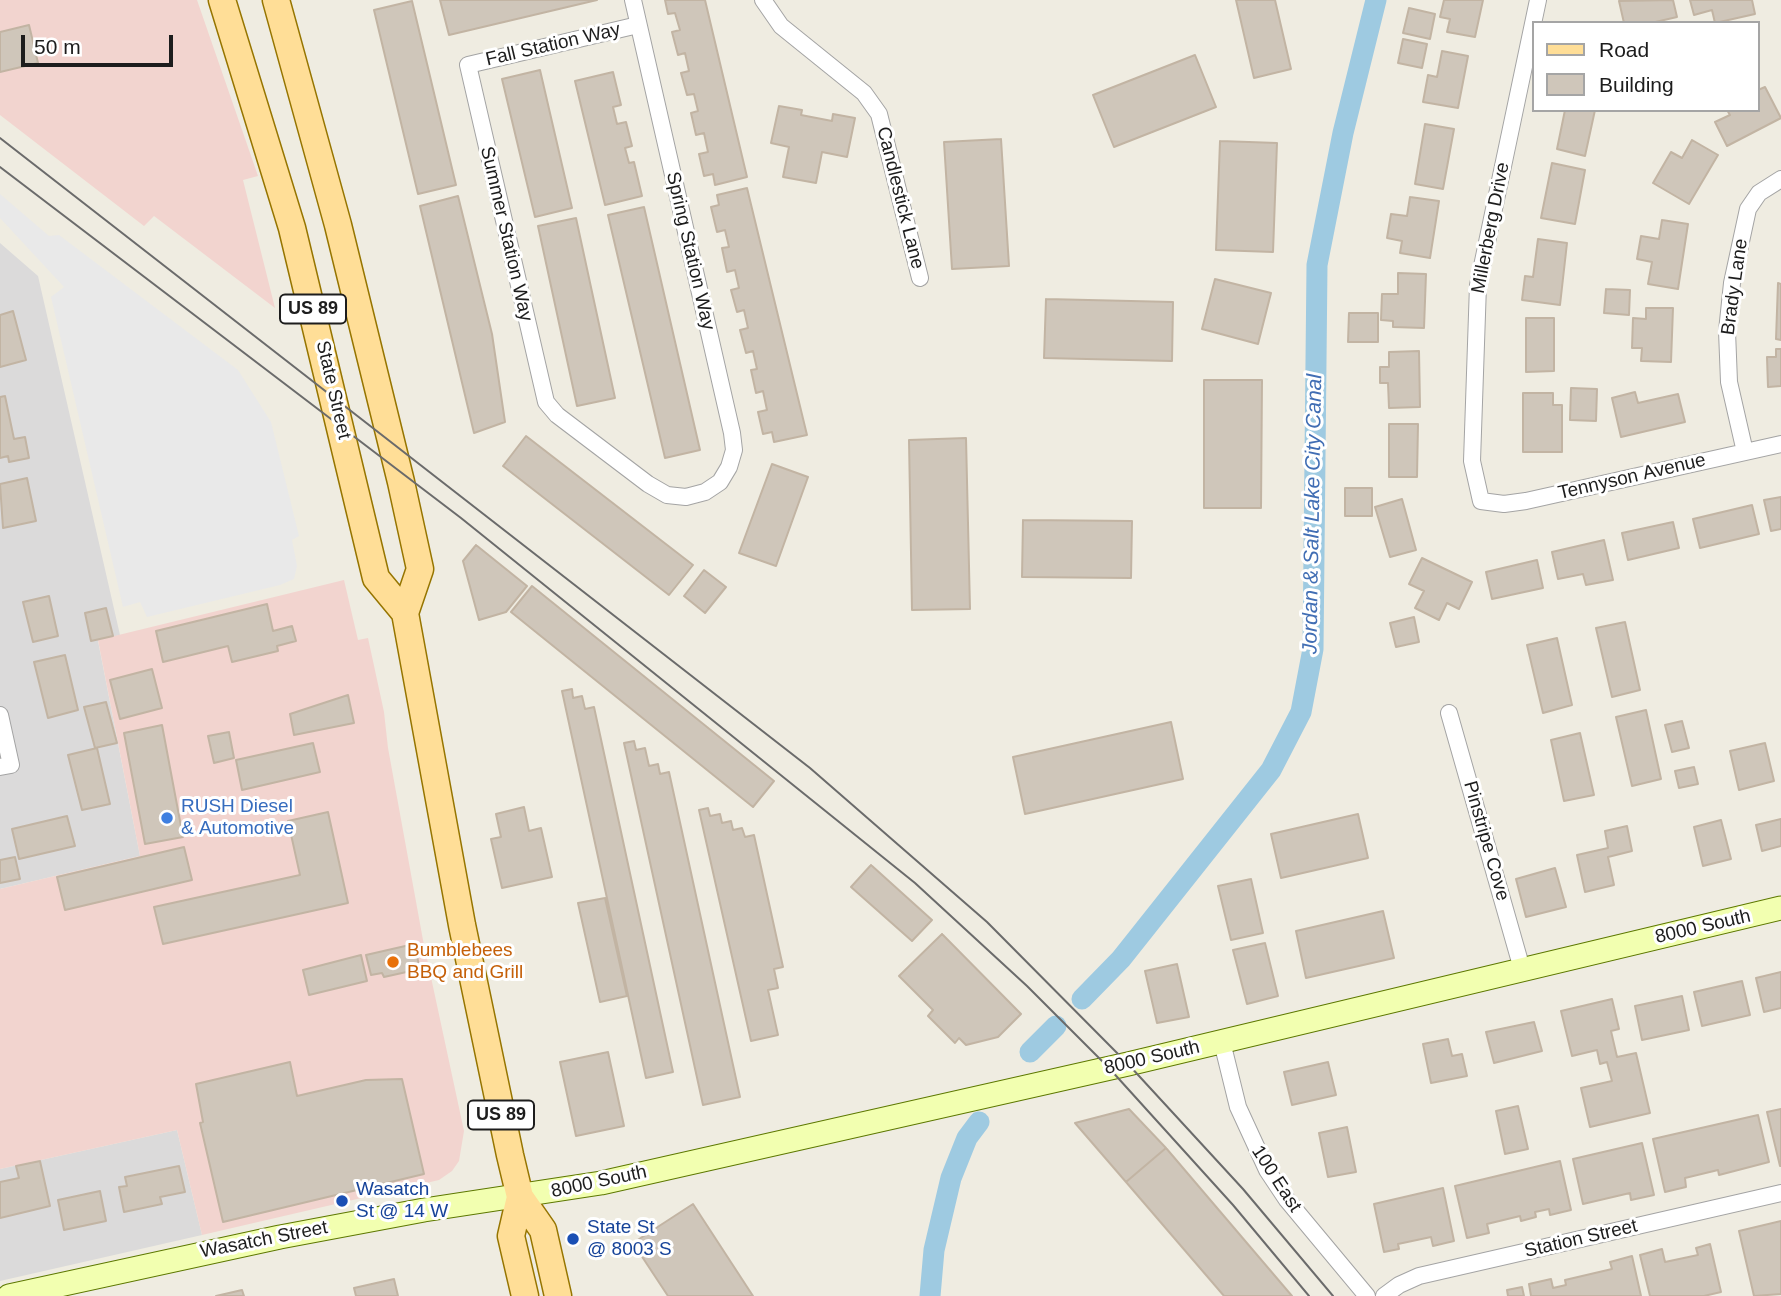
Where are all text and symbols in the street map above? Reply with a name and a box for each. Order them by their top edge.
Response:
street label: Fall Station Way [483,18,623,72]
scale bar [24,21,177,65]
legend [1532,21,1760,112]
text: 50 m [34,35,81,58]
text: Road [1599,38,1649,61]
text: Building [1599,73,1674,96]
street label: Candlestick Lane [871,125,929,271]
street label: Summer Station Way [475,144,537,324]
street label: Millerberg Drive [1467,161,1515,295]
street label: Spring Station Way [661,170,719,332]
street label: Brady Lane [1717,237,1753,337]
road number: US 89 [280,295,346,324]
street label: State Street [311,339,355,441]
water label: Jordan & Salt Lake City Canal [1298,374,1328,654]
street label: Tennyson Avenue [1556,449,1708,505]
street label: Pinstripe Cove [1458,778,1514,904]
place label: RUSH Diesel & Automotive [181,796,294,840]
marker: RUSH Diesel & Automotive [159,810,175,826]
street label: 8000 South [1653,905,1753,949]
place label: Bumblebees BBQ and Grill [407,940,523,984]
marker: Bumblebees BBQ and Grill [385,954,401,970]
street label: 8000 South [1102,1036,1202,1080]
road number: US 89 [468,1100,534,1130]
street label: 100 East [1246,1141,1306,1217]
street label: 8000 South [549,1161,649,1203]
place label: Wasatch St @ 14 W [356,1179,448,1223]
marker: Wasatch St @ 14 W [334,1193,350,1209]
street label: Station Street [1522,1215,1640,1263]
street label: Wasatch Street [198,1216,330,1264]
place label: State St @ 8003 S [587,1217,672,1261]
marker: State St @ 8003 S [565,1231,581,1247]

